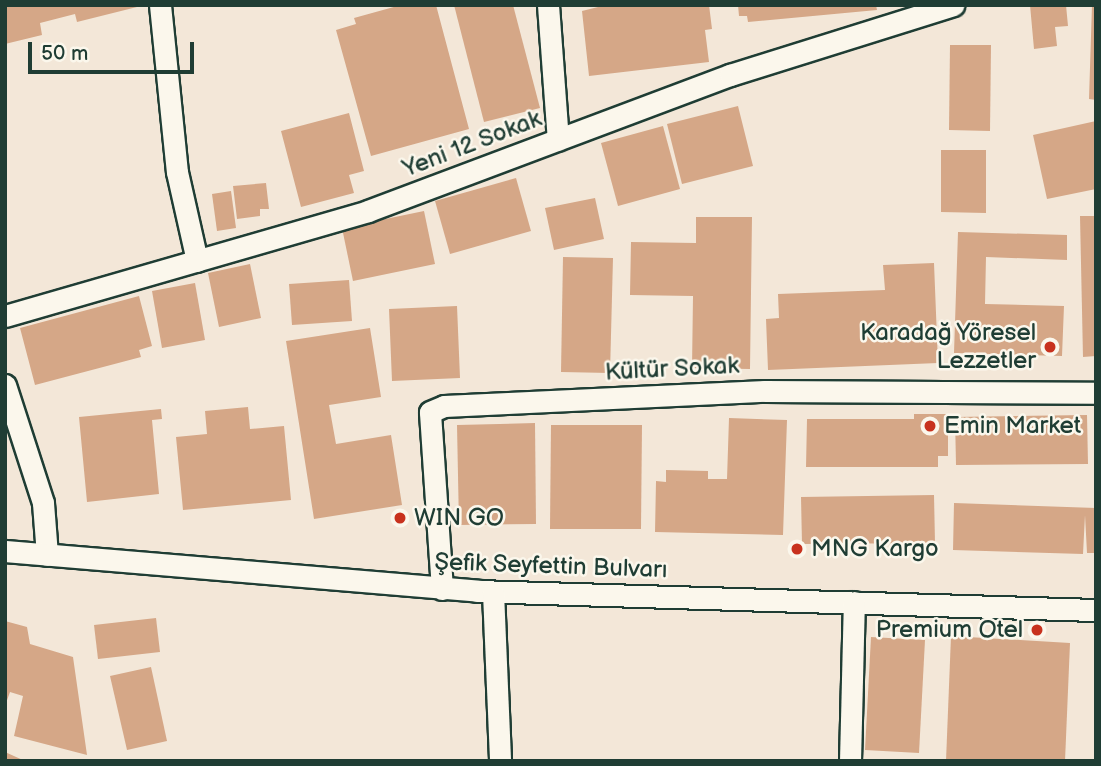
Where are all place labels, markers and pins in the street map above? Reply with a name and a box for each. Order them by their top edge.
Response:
place label: Karadağ Yöresel Lezzetler [858,319,1036,375]
marker: Karadağ Yöresel Lezzetler [1042,339,1058,355]
place label: Emin Market [944,412,1081,440]
marker: Emin Market [922,418,938,434]
place label: WIN GO [414,504,504,532]
marker: WIN GO [392,510,408,526]
place label: MNG Kargo [811,535,939,563]
marker: MNG Kargo [789,541,805,557]
place label: Premium Otel [876,616,1023,644]
marker: Premium Otel [1029,622,1045,638]

